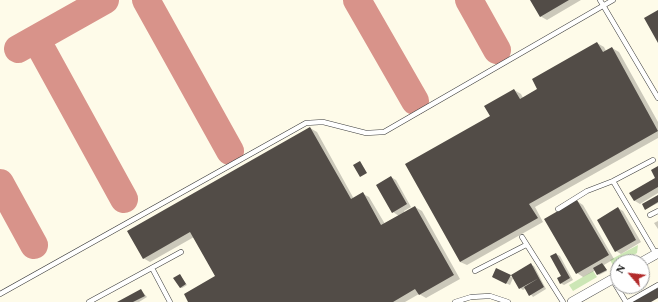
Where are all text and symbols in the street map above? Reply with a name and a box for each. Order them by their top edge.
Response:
north arrow [610,254,650,294]
text: N [613,263,627,275]

